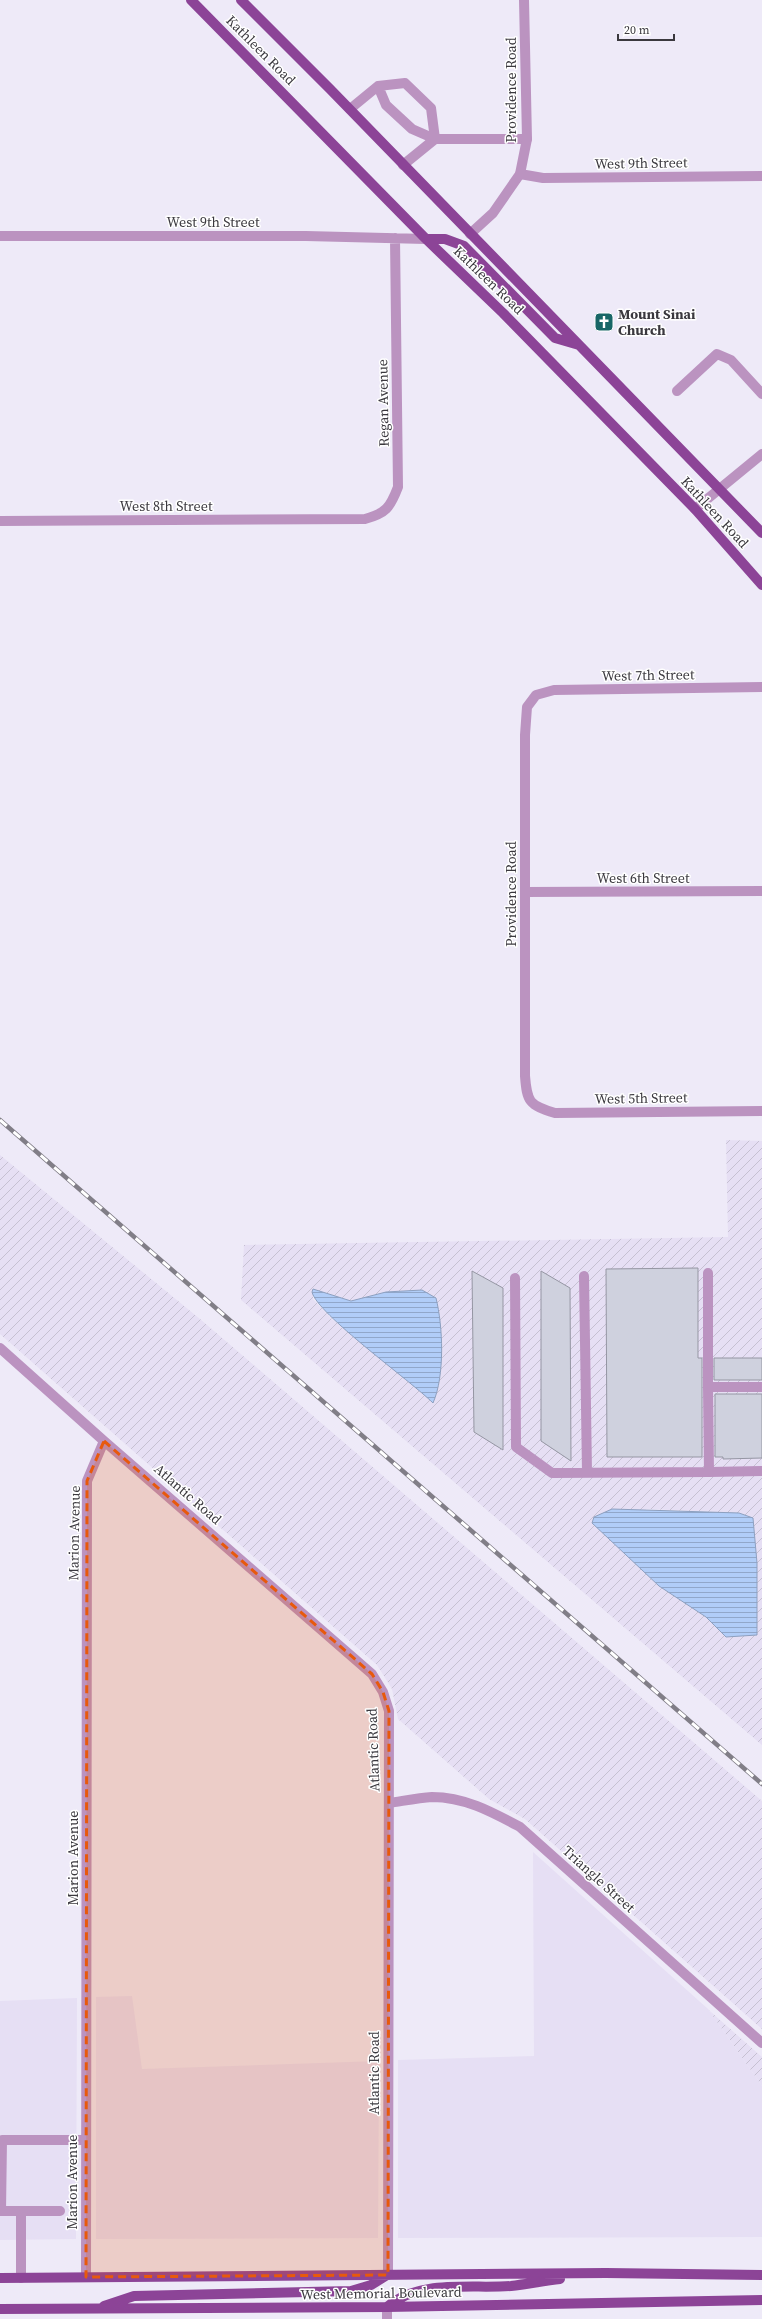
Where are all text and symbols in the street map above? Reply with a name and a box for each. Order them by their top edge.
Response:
street label: Kathleen Road [222,11,300,89]
scale bar [618,16,674,42]
text: 20 m [624,22,650,38]
street label: Providence Road [501,37,521,143]
street label: West 9th Street [594,152,688,174]
street label: West 9th Street [167,212,260,232]
street label: Kathleen Road [449,241,529,319]
place label: Mount Sinai Church [618,304,696,340]
church icon: Mount Sinai Church [593,311,615,333]
street label: Regan Avenue [372,359,394,447]
street label: Kathleen Road [677,472,753,552]
street label: West 8th Street [120,496,213,516]
street label: West 7th Street [601,664,695,686]
street label: Providence Road [501,841,521,947]
street label: West 6th Street [597,868,690,888]
street label: West 5th Street [594,1087,688,1109]
street label: Atlantic Road [150,1459,226,1529]
street label: Marion Avenue [63,1485,85,1581]
street label: Atlantic Road [362,1708,384,1792]
street label: Marion Avenue [63,1811,83,1905]
street label: Triangle Street [558,1841,640,1917]
street label: Atlantic Road [364,2031,384,2115]
street label: Marion Avenue [62,2135,82,2229]
street label: West Memorial Boulevard [300,2282,462,2304]

